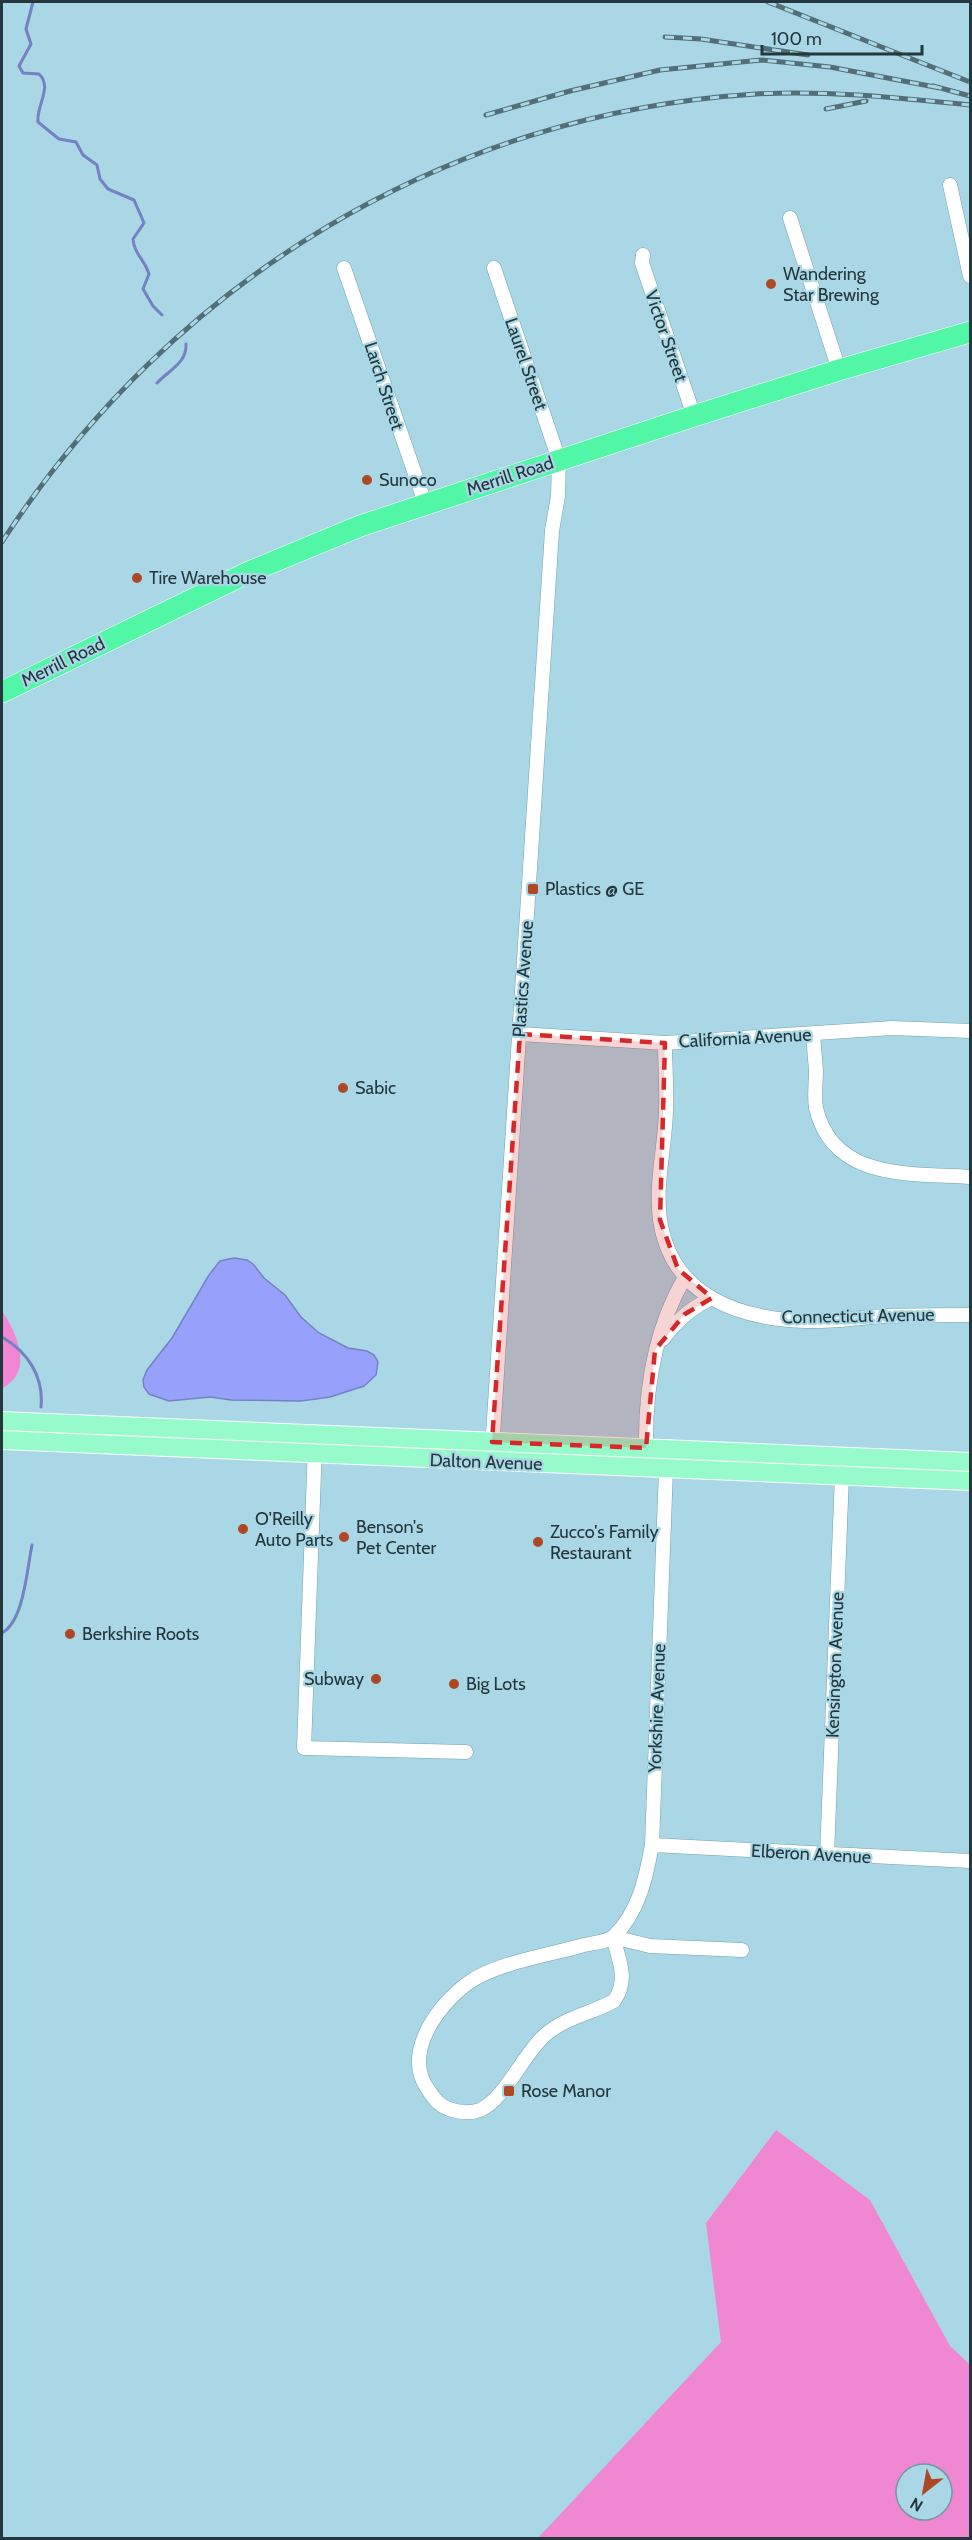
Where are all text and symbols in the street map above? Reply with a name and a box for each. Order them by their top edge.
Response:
scale bar [762,18,922,56]
text: 100 m [771,28,822,50]
place label: Wandering Star Brewing [783,263,880,306]
marker: Wandering Star Brewing [764,277,778,291]
street label: Victor Street [640,287,692,385]
street label: Laurel Street [500,315,552,413]
street label: Larch Street [359,339,409,433]
street label: Merrill Road [464,452,556,500]
place label: Sunoco [379,469,437,491]
marker: Sunoco [360,473,374,487]
place label: Tire Warehouse [149,567,266,589]
marker: Tire Warehouse [130,571,144,585]
street label: Merrill Road [18,632,108,692]
place label: Plastics @ GE [545,878,644,900]
marker: Plastics @ GE [526,882,540,896]
street label: Plastics Avenue [508,920,538,1038]
street label: California Avenue [678,1024,812,1052]
place label: Sabic [355,1077,396,1099]
marker: Sabic [336,1081,350,1095]
street label: Connecticut Avenue [781,1304,935,1328]
street label: Dalton Avenue [429,1449,543,1475]
place label: O'Reilly Auto Parts [255,1508,333,1551]
place label: Benson's Pet Center [356,1516,437,1559]
place label: Zucco's Family Restaurant [550,1521,659,1564]
marker: O'Reilly Auto Parts [236,1522,250,1536]
marker: Benson's Pet Center [337,1530,351,1544]
marker: Zucco's Family Restaurant [531,1535,545,1549]
street label: Kensington Avenue [821,1592,849,1738]
place label: Berkshire Roots [82,1623,199,1645]
marker: Berkshire Roots [63,1627,77,1641]
street label: Yorkshire Avenue [644,1643,670,1774]
place label: Subway [304,1668,364,1690]
marker: Subway [369,1672,383,1686]
place label: Big Lots [466,1673,526,1695]
marker: Big Lots [447,1677,461,1691]
street label: Elberon Avenue [751,1840,871,1868]
place label: Rose Manor [521,2080,611,2102]
marker: Rose Manor [502,2084,516,2098]
north arrow [894,2462,954,2522]
text: N [907,2493,926,2515]

